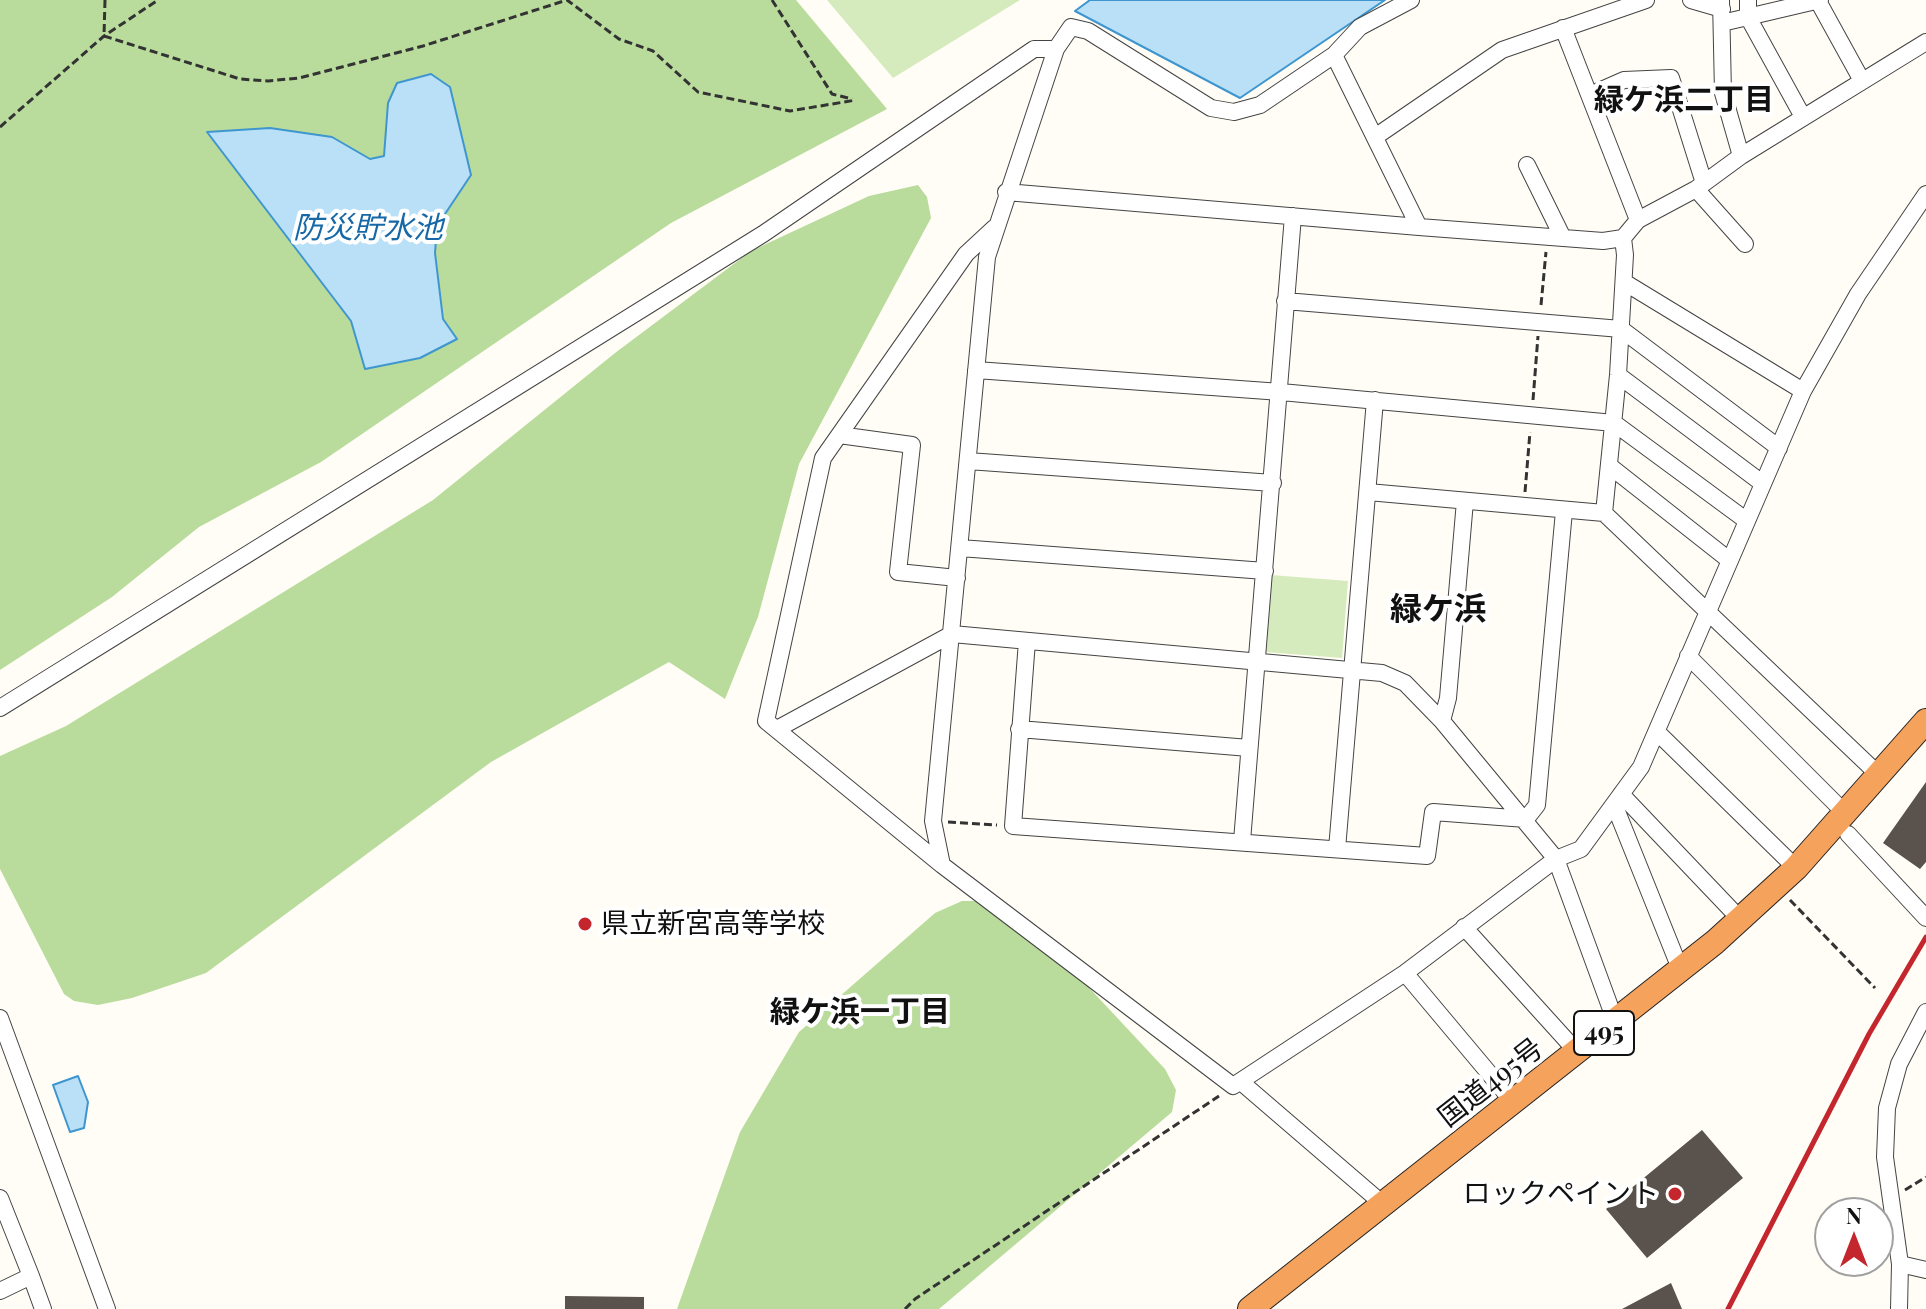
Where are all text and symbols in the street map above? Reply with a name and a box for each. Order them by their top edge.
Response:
district label: 緑ケ浜二丁目 [1594,83,1774,119]
water label: 防災貯水池 [293,211,443,247]
district label: 緑ケ浜 [1390,591,1486,629]
place label: 県立新宮高等学校 [601,907,825,941]
marker: 県立新宮高等学校 [576,915,594,933]
district label: 緑ケ浜一丁目 [770,995,950,1031]
road number: 495 [1574,1011,1634,1055]
street label: 国道495号 [1432,1032,1550,1134]
place label: ロックペイント [1463,1177,1659,1211]
marker: ロックペイント [1666,1185,1684,1203]
north arrow [1814,1197,1894,1277]
text: N [1846,1200,1862,1230]

